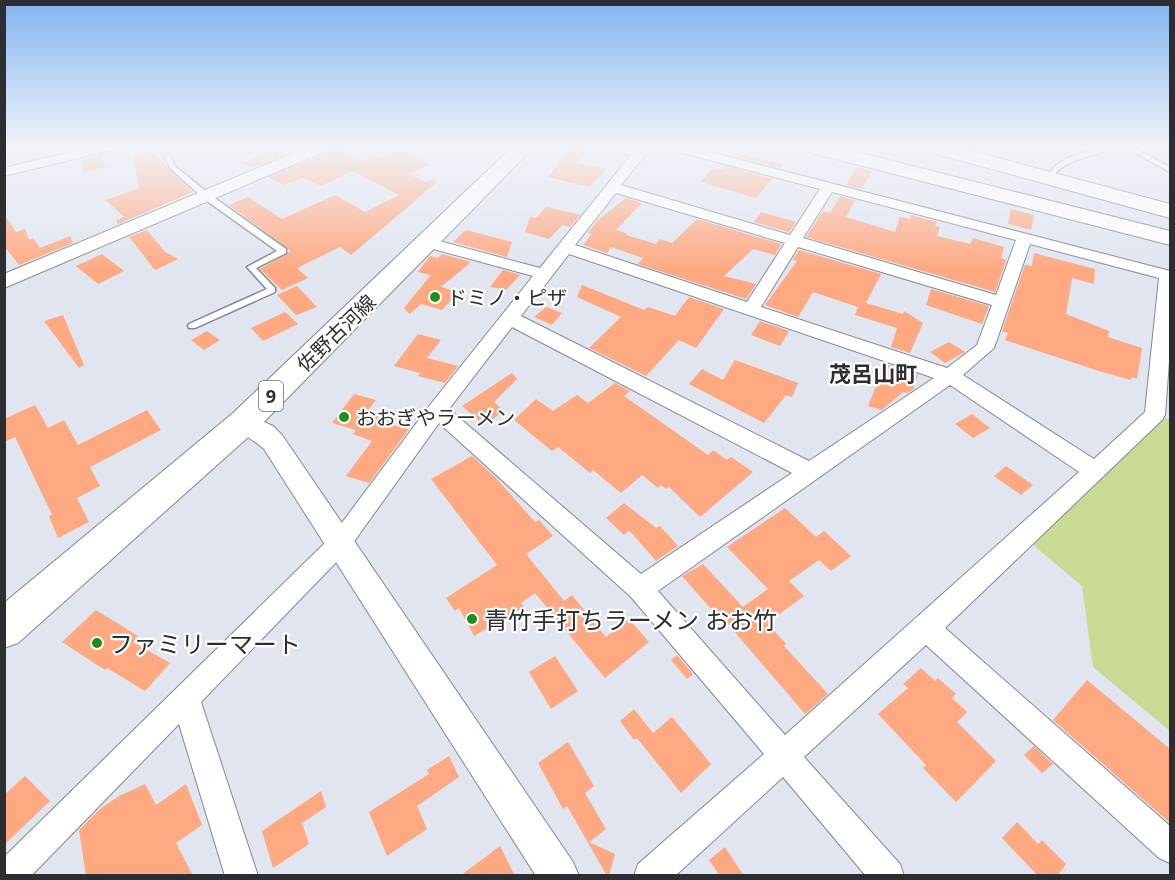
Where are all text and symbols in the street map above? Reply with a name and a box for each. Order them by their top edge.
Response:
place label: ドミノ・ピザ [447,284,567,311]
street label: 佐野古河線 [291,289,381,377]
marker: ドミノ・ピザ [428,290,442,304]
district label: 茂呂山町 [829,358,917,388]
road number: 9 [259,381,283,411]
place label: おおぎやラーメン [356,404,515,431]
marker: おおぎやラーメン [337,410,351,424]
place label: 青竹手打ちラーメン おお竹 [484,603,777,636]
marker: 青竹手打ちラーメン おお竹 [465,612,479,626]
place label: ファミリーマート [109,627,301,660]
marker: ファミリーマート [90,636,104,650]

